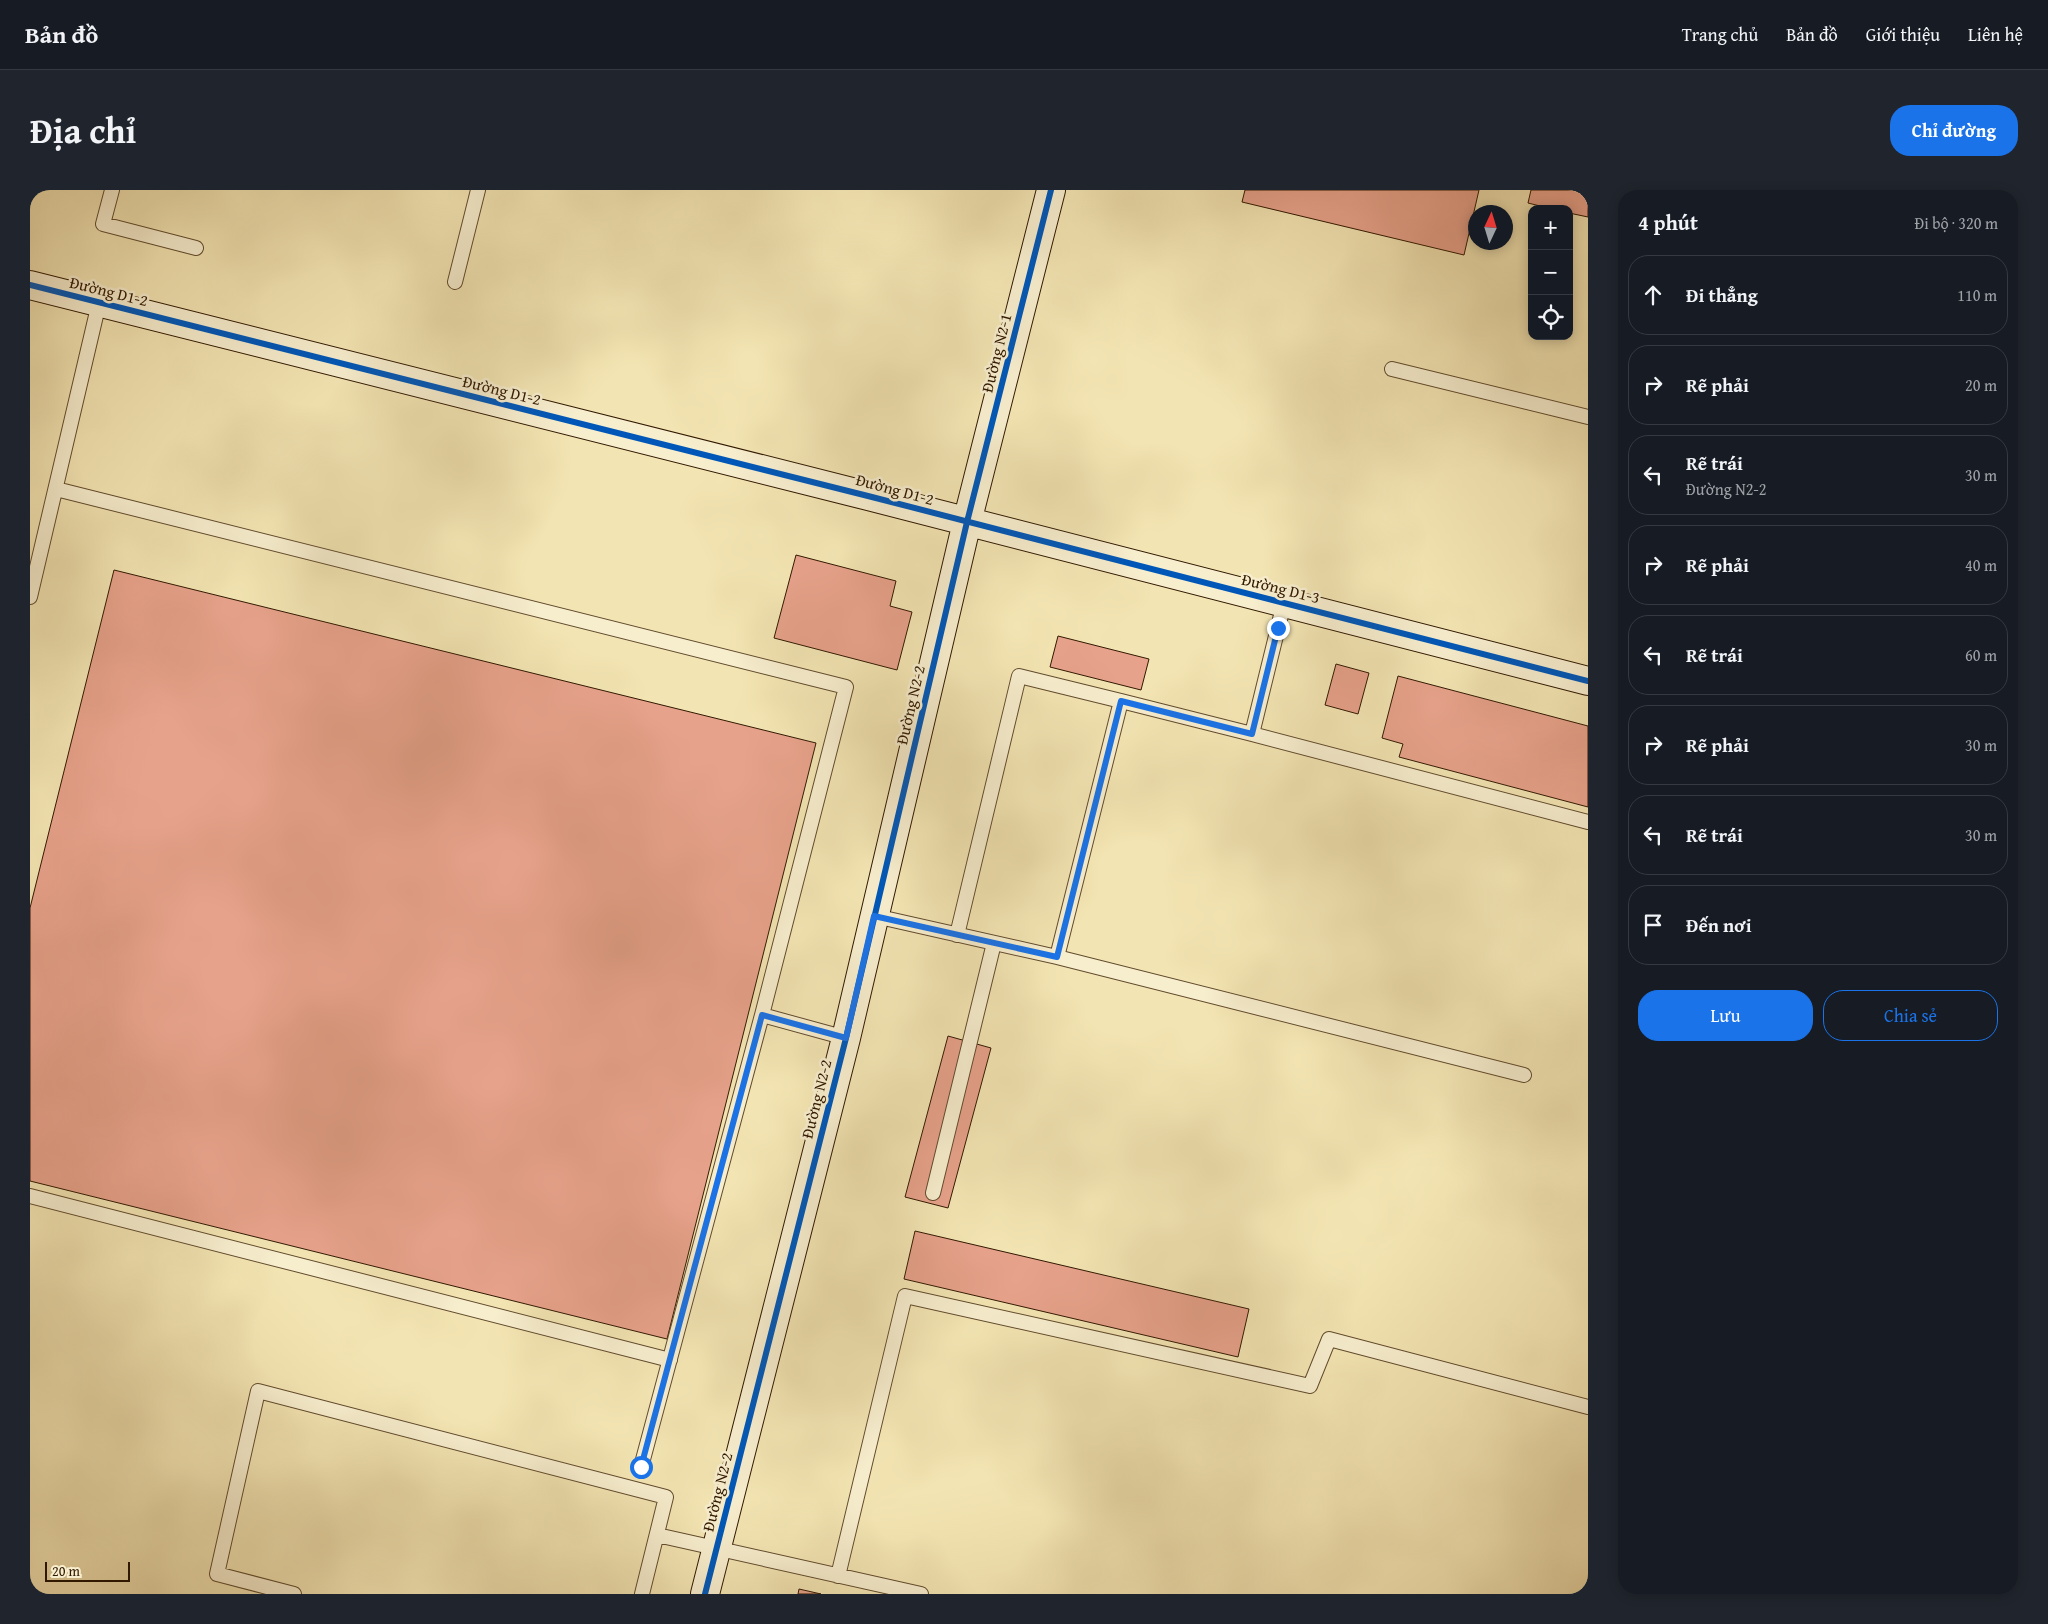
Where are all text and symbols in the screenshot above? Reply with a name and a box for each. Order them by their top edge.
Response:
text: Bản đồ [25,17,98,52]
text: Trang chủ [1682,21,1758,48]
text: Bản đồ [1786,21,1838,48]
text: Giới thiệu [1866,21,1940,48]
text: Liên hệ [1968,21,2023,48]
text: Địa chỉ [30,105,136,156]
button: Chỉ đường [1890,105,2018,156]
north arrow [1468,205,1513,250]
map controls [1528,205,1573,340]
button: + [1528,205,1573,250]
text: 4 phút [1638,207,1698,238]
text: Đi bộ · 320 m [1914,211,1998,235]
button: − [1528,250,1573,295]
street label: Đường D1-2 [67,270,151,312]
icon: ahead [1639,281,1667,309]
text: Đi thẳng [1686,281,1758,309]
text: 110 m [1957,283,1997,307]
button: locate [1528,295,1573,340]
street label: Đường N2-1 [975,311,1017,395]
street label: Đường D1-2 [460,369,544,411]
icon: right [1639,371,1667,399]
text: Rẽ phải [1686,371,1749,399]
text: 20 m [1965,373,1997,397]
text: Rẽ trái [1686,449,1743,477]
icon: left [1639,461,1667,489]
text: 30 m [1965,463,1997,487]
street label: Đường D1-2 [853,467,937,511]
text: Đường N2-2 [1686,477,1767,501]
icon: right [1639,551,1667,579]
text: Rẽ phải [1686,551,1749,579]
text: 40 m [1965,553,1997,577]
street label: Đường D1-3 [1239,567,1323,609]
route end [1267,617,1290,640]
icon: left [1639,641,1667,669]
text: Rẽ trái [1686,641,1743,669]
text: 60 m [1965,643,1997,667]
street label: Đường N2-2 [889,663,931,747]
icon: right [1639,731,1667,759]
text: Rẽ phải [1686,731,1749,759]
text: 30 m [1965,733,1997,757]
icon: left [1639,821,1667,849]
text: Rẽ trái [1686,821,1743,849]
text: 30 m [1965,823,1997,847]
icon: arrive [1639,911,1667,939]
text: Đến nơi [1686,911,1752,939]
button: Lưu [1638,990,1813,1041]
button: Chia sẻ [1823,990,1998,1041]
street label: Đường N2-2 [795,1057,837,1141]
street label: Đường N2-2 [696,1450,738,1534]
route start [630,1456,653,1479]
scale bar [45,1559,130,1582]
text: 20 m [52,1561,80,1581]

